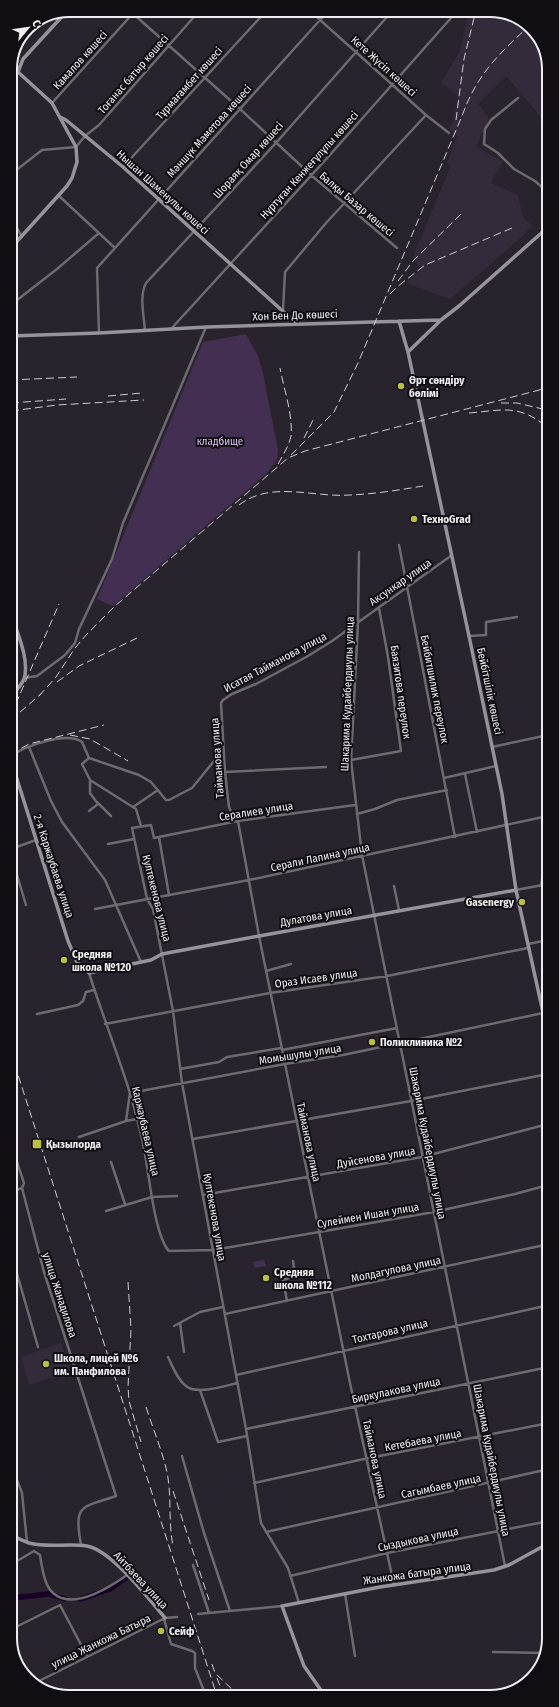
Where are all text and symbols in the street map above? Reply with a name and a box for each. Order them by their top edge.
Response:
north arrow [8,8,48,48]
text: С [29,18,44,29]
street label: Камалов көшесі [51,28,110,92]
street label: Тоғанас батыр көшесі [95,32,171,117]
street label: Кете Жүсіп көшесі [348,34,419,99]
street label: Тұрмағамбет көшесі [153,44,225,122]
street label: Мәншүк Мәметова көшесі [164,82,254,180]
street label: Нұртуған Кенжеғұлұлы көшесі [258,109,361,222]
street label: Шораяқ Омар көшесі [211,119,286,201]
street label: Нышан Шаменулы көшесі [114,147,212,238]
street label: Балқы Базар көшесі [317,169,397,239]
street label: Хон Бен До көшесі [252,308,338,323]
place label: Өрт сөндіру бөлімі [409,374,465,400]
marker: Өрт сөндіру бөлімі [396,381,406,391]
park label: кладбище [197,435,243,448]
place label: ТехноGrad [422,513,471,526]
marker: ТехноGrad [409,514,419,524]
street label: Аксункар улица [367,556,434,609]
street label: Шакарима Кудайбердиулы улица [338,616,357,772]
street label: Исатая Тайманова улица [222,630,329,695]
street label: Бейбитшилик переулок [418,634,452,745]
street label: Баязитова переулок [387,644,414,741]
street label: Бейбітшілік көшесі [474,646,505,736]
street label: Тайманова улица [208,717,227,799]
street label: Сералиев улица [218,799,294,824]
street label: 2-я Каржаубаева улица [31,813,76,920]
street label: Серали Лапина улица [269,841,371,874]
street label: Култекенова улица [139,853,174,943]
place label: Gasenergy [466,896,515,909]
marker: Gasenergy [517,897,527,907]
street label: Дулатова улица [278,904,353,929]
place label: Средняя школа №120 [72,948,131,974]
marker: Средняя школа №120 [59,955,69,965]
street label: Ораз Исаев улица [274,966,358,991]
place label: Поликлиника №2 [380,1036,462,1049]
marker: Поликлиника №2 [367,1037,377,1047]
street label: Момышулы улица [258,1042,342,1067]
street label: Шакарима Кудайбердиулы улица [406,1066,449,1220]
street label: Каржаубаева улица [129,1085,162,1177]
street label: Тайманова улица [294,1101,323,1183]
marker: Қызылорда [31,1138,43,1150]
place label: Қызылорда [46,1138,102,1151]
street label: Дуйсенова улица [335,1144,416,1171]
street label: Култекенова улица [200,1172,229,1262]
street label: Сулеймен Ишан улица [316,1200,420,1231]
street label: улица Жанадилова [40,1251,79,1339]
street label: Молдагулова улица [350,1254,442,1285]
place label: Средняя школа №112 [274,1266,332,1292]
marker: Средняя школа №112 [261,1273,271,1283]
street label: Тохтарова улица [351,1316,429,1346]
place label: Школа, лицей №6 им. Панфилова [54,1352,138,1378]
marker: Школа, лицей №6 им. Панфилова [41,1359,51,1369]
street label: Биркулакова улица [351,1375,442,1406]
street label: Шакарима Кудайбердиулы улица [470,1383,513,1537]
street label: Тайманова улица [360,1418,389,1500]
street label: Кетебаева улица [384,1427,463,1454]
street label: Сагымбаев улица [400,1472,482,1501]
street label: Сыздыкова улица [377,1525,460,1554]
street label: Айтбаева улица [111,1549,170,1612]
street label: Жанкожа батыра улица [362,1559,472,1588]
street label: улица Жанкожа Батыра [49,1612,153,1671]
place label: Сейф [169,1625,195,1638]
marker: Сейф [156,1626,166,1636]

